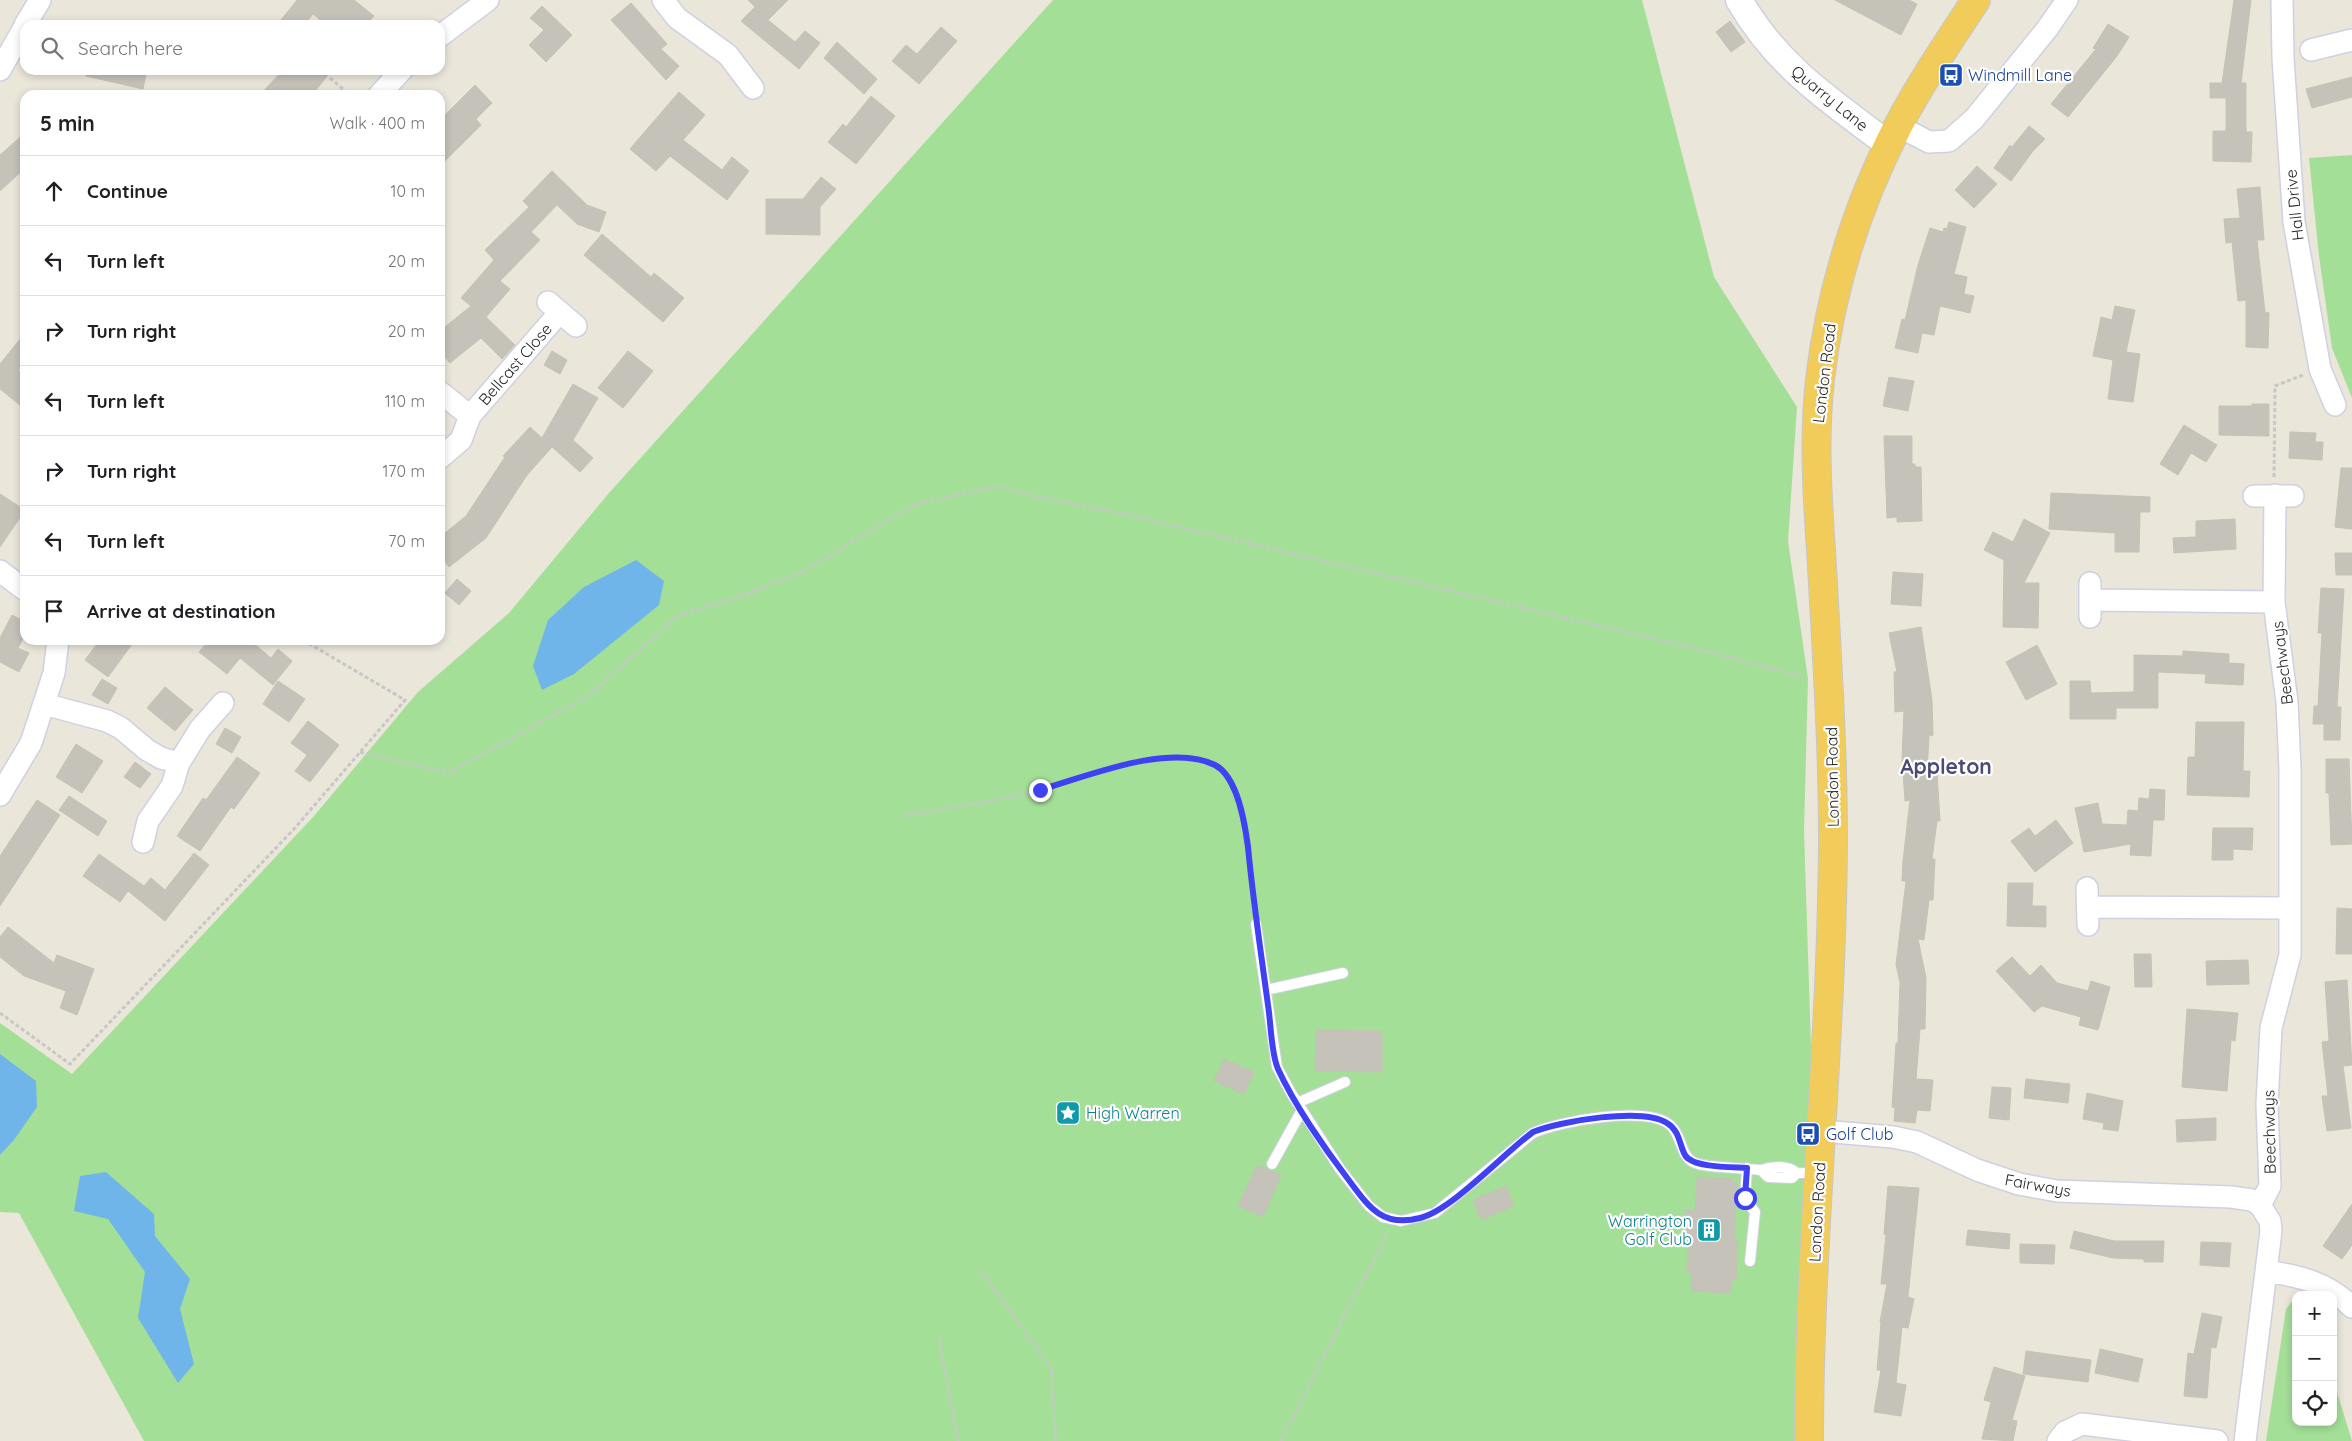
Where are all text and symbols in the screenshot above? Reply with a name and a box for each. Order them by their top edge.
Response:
search box [20,20,445,75]
icon: search [38,34,66,62]
text: Search here [78,36,183,60]
street label: Quarry Lane [1787,61,1873,135]
bus stop icon: Windmill Lane [1938,62,1964,88]
place label: Windmill Lane [1968,65,2072,85]
text: 5 min [40,110,95,136]
text: Walk · 400 m [329,113,425,133]
street label: Hall Drive [2280,168,2308,242]
icon: ahead [40,177,68,205]
text: Continue [87,179,168,203]
text: 10 m [391,181,425,201]
icon: left [40,247,68,275]
text: Turn left [87,249,165,273]
text: 20 m [388,251,425,271]
icon: right [40,317,68,345]
text: Turn right [87,319,176,343]
street label: Bellcast Close [474,319,556,409]
text: 20 m [388,321,425,341]
street label: London Road [1808,322,1840,424]
icon: left [40,387,68,415]
text: Turn left [87,389,165,413]
text: 110 m [385,391,425,411]
icon: right [40,457,68,485]
text: Turn right [87,459,176,483]
text: 170 m [382,461,425,481]
icon: left [40,527,68,555]
text: Turn left [87,529,165,553]
text: 70 m [388,531,425,551]
icon: arrive [40,597,68,625]
text: Arrive at destination [87,599,276,623]
street label: Beechways [2267,620,2297,706]
street label: London Road [1821,727,1843,827]
district label: Appleton [1900,753,1992,779]
route end [1029,779,1052,802]
street label: Beechways [2258,1090,2280,1174]
place icon: High Warren [1055,1100,1081,1126]
place label: High Warren [1086,1103,1180,1123]
bus stop icon: Golf Club [1795,1121,1821,1147]
place label: Golf Club [1826,1124,1893,1144]
street label: London Road [1804,1161,1830,1263]
street label: Fairways [2003,1169,2073,1201]
route start [1734,1187,1757,1210]
place label: Warrington Golf Club [1608,1211,1692,1249]
building icon: Warrington Golf Club [1696,1217,1722,1243]
map controls [2292,1291,2337,1426]
button: + [2292,1291,2337,1336]
button: − [2292,1336,2337,1381]
button: locate [2292,1381,2337,1426]

